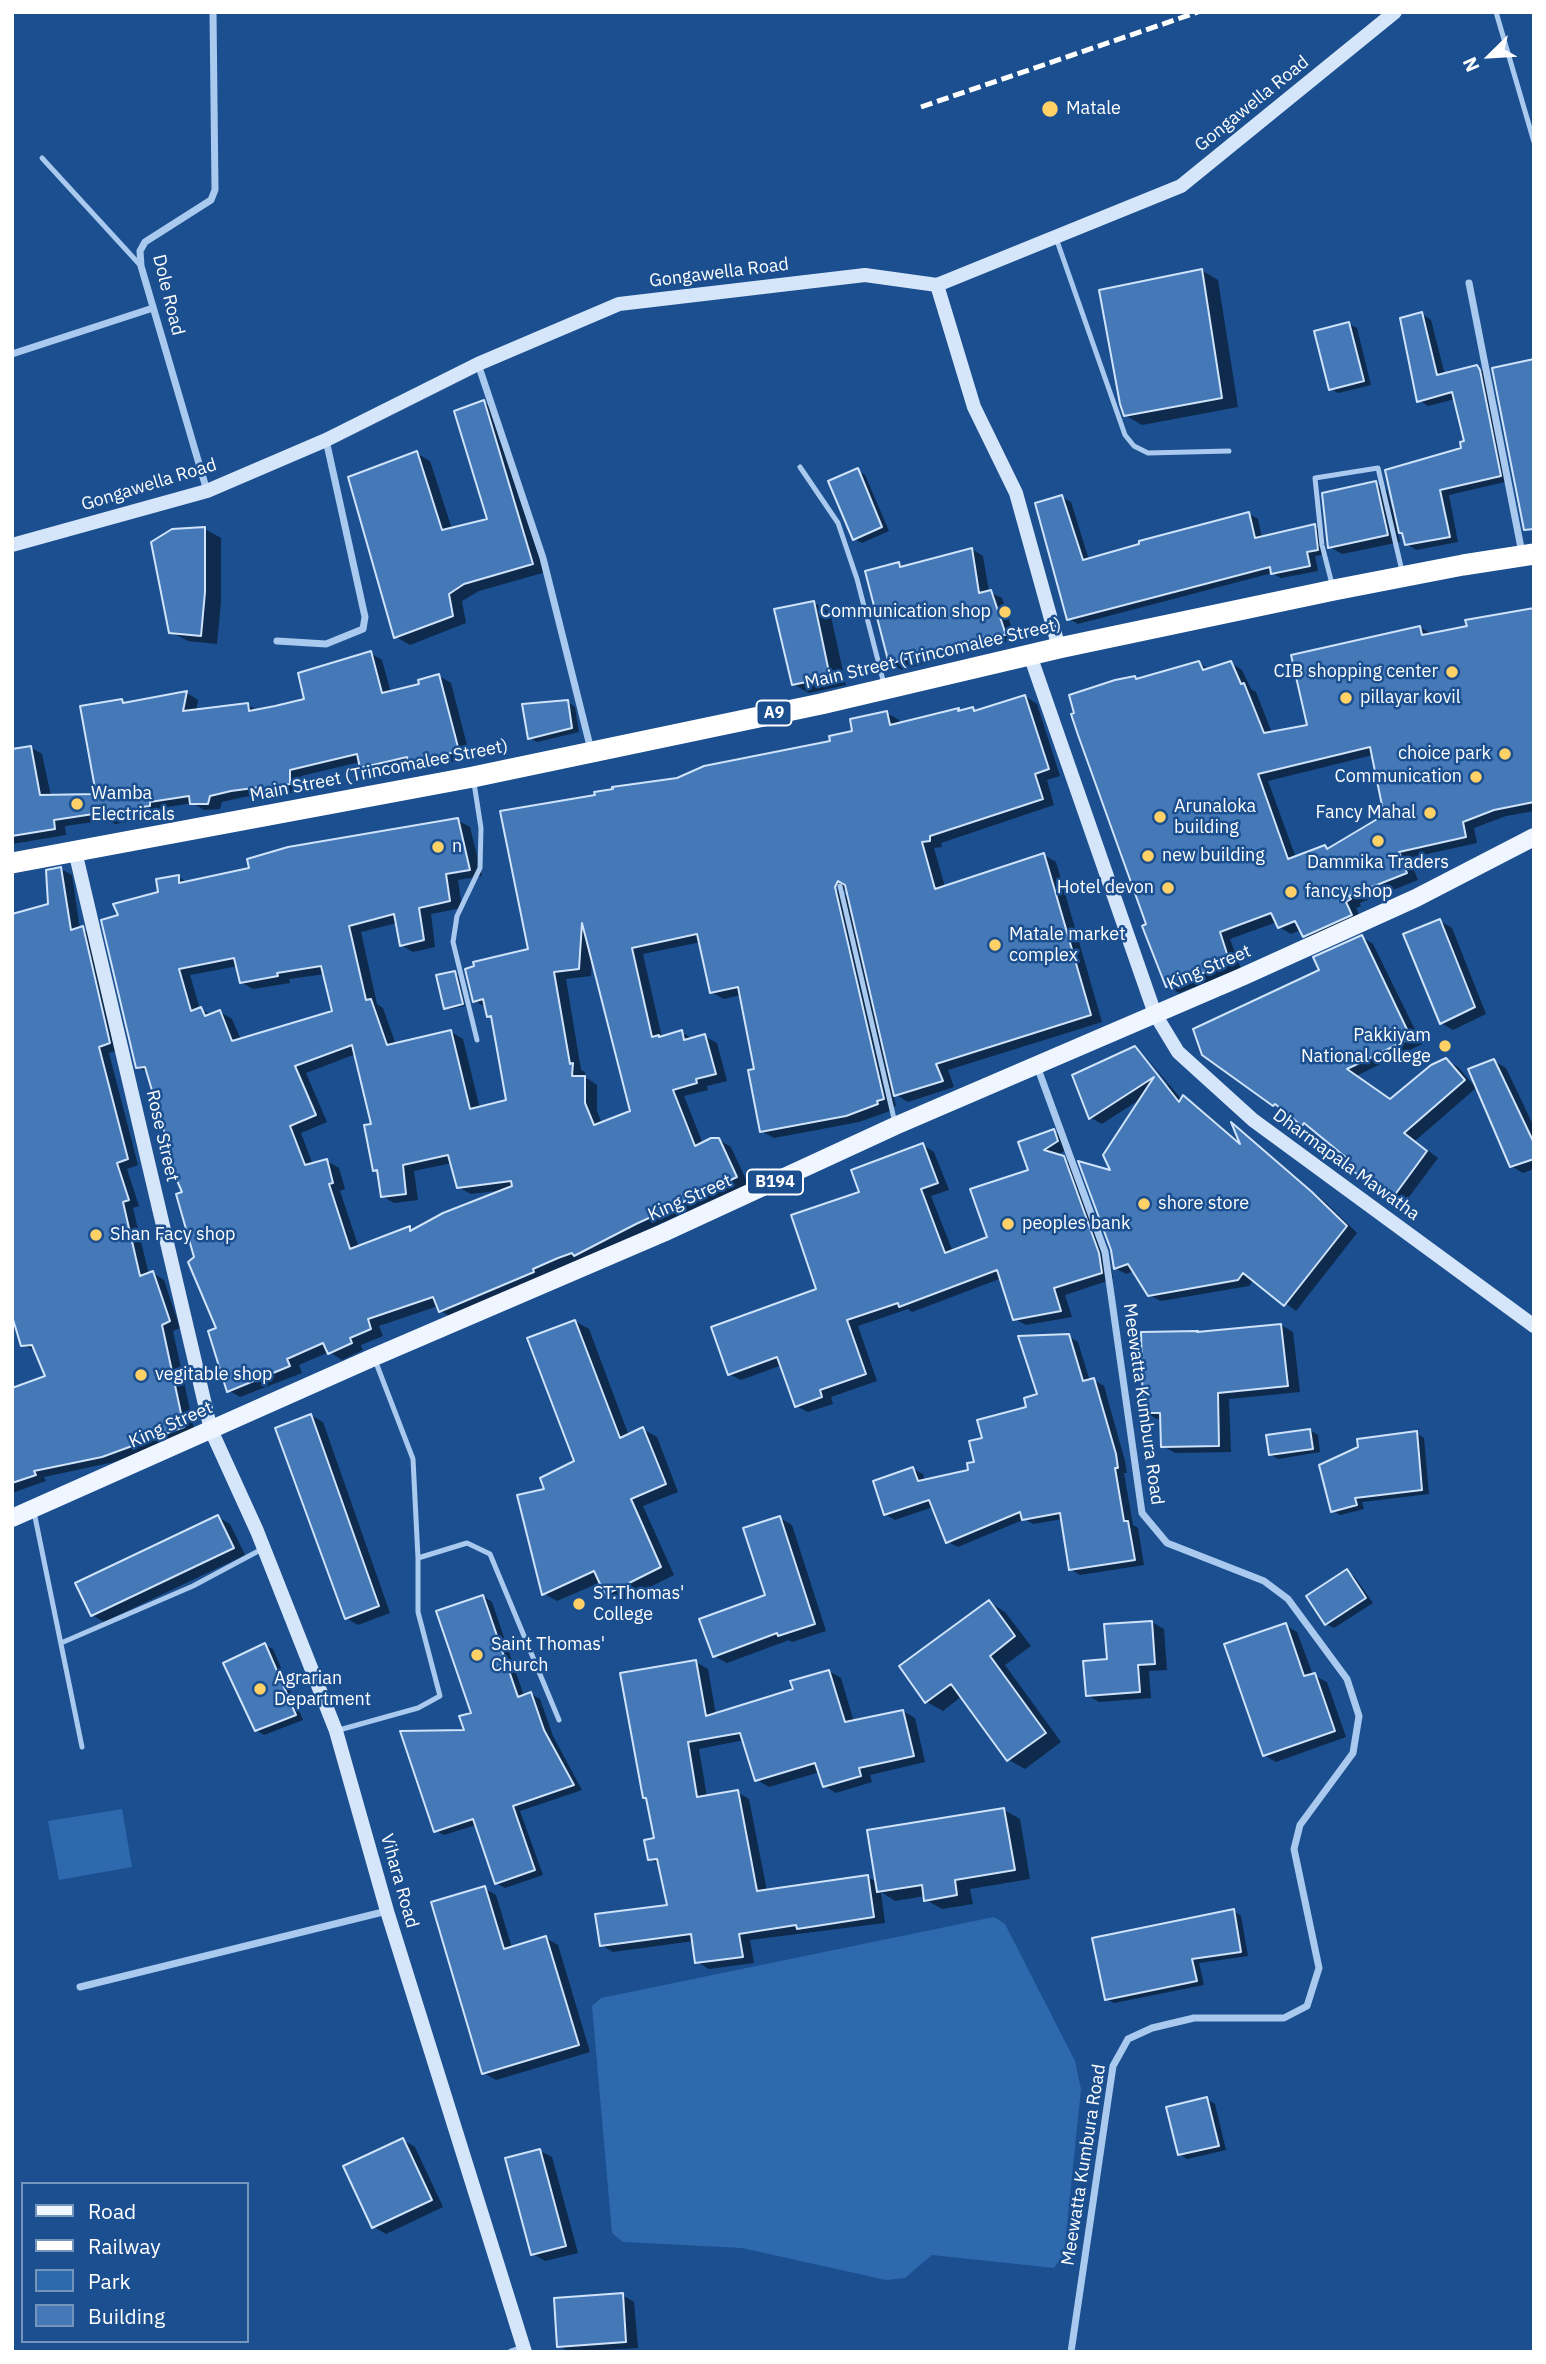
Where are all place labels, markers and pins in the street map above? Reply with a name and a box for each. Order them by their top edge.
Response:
place label: Matale [1066,98,1121,120]
marker: Matale [1040,99,1060,119]
place label: Communication shop [820,601,991,623]
marker: Communication shop [997,604,1013,620]
place label: CIB shopping center [1273,661,1438,683]
marker: CIB shopping center [1444,664,1460,680]
place label: pillayar kovil [1360,687,1461,709]
marker: pillayar kovil [1338,690,1354,706]
place label: choice park [1398,743,1491,765]
marker: choice park [1497,746,1513,762]
place label: Communication [1335,766,1462,788]
marker: Communication [1468,769,1484,785]
place label: Wamba Electricals [91,783,175,826]
marker: Wamba Electricals [69,796,85,812]
place label: Arunaloka building [1174,796,1256,838]
place label: Fancy Mahal [1316,802,1416,824]
marker: Fancy Mahal [1422,805,1438,821]
marker: Arunaloka building [1152,809,1168,825]
marker: Dammika Traders [1370,833,1386,849]
place label: n [452,836,462,858]
marker: n [430,839,446,855]
place label: new building [1162,845,1265,867]
marker: new building [1140,848,1156,864]
place label: Dammika Traders [1307,852,1449,874]
place label: Hotel devon [1057,877,1154,899]
marker: Hotel devon [1160,880,1176,896]
place label: fancy shop [1305,881,1392,903]
marker: fancy shop [1283,884,1299,900]
place label: Matale market complex [1009,924,1125,967]
marker: Matale market complex [987,937,1003,953]
place label: Pakkiyam National college [1301,1025,1431,1068]
marker: Pakkiyam National college [1437,1038,1453,1054]
place label: shore store [1158,1193,1249,1215]
marker: shore store [1136,1196,1152,1212]
place label: peoples bank [1022,1213,1130,1235]
marker: peoples bank [1000,1216,1016,1232]
place label: Shan Facy shop [110,1224,236,1246]
marker: Shan Facy shop [88,1227,104,1243]
place label: vegitable shop [155,1364,273,1386]
marker: vegitable shop [133,1367,149,1383]
place label: ST.Thomas' College [593,1583,684,1626]
marker: ST.Thomas' College [571,1596,587,1612]
place label: Saint Thomas' Church [491,1634,605,1676]
marker: Saint Thomas' Church [469,1647,485,1663]
place label: Agrarian Department [274,1668,371,1710]
marker: Agrarian Department [252,1681,268,1697]

